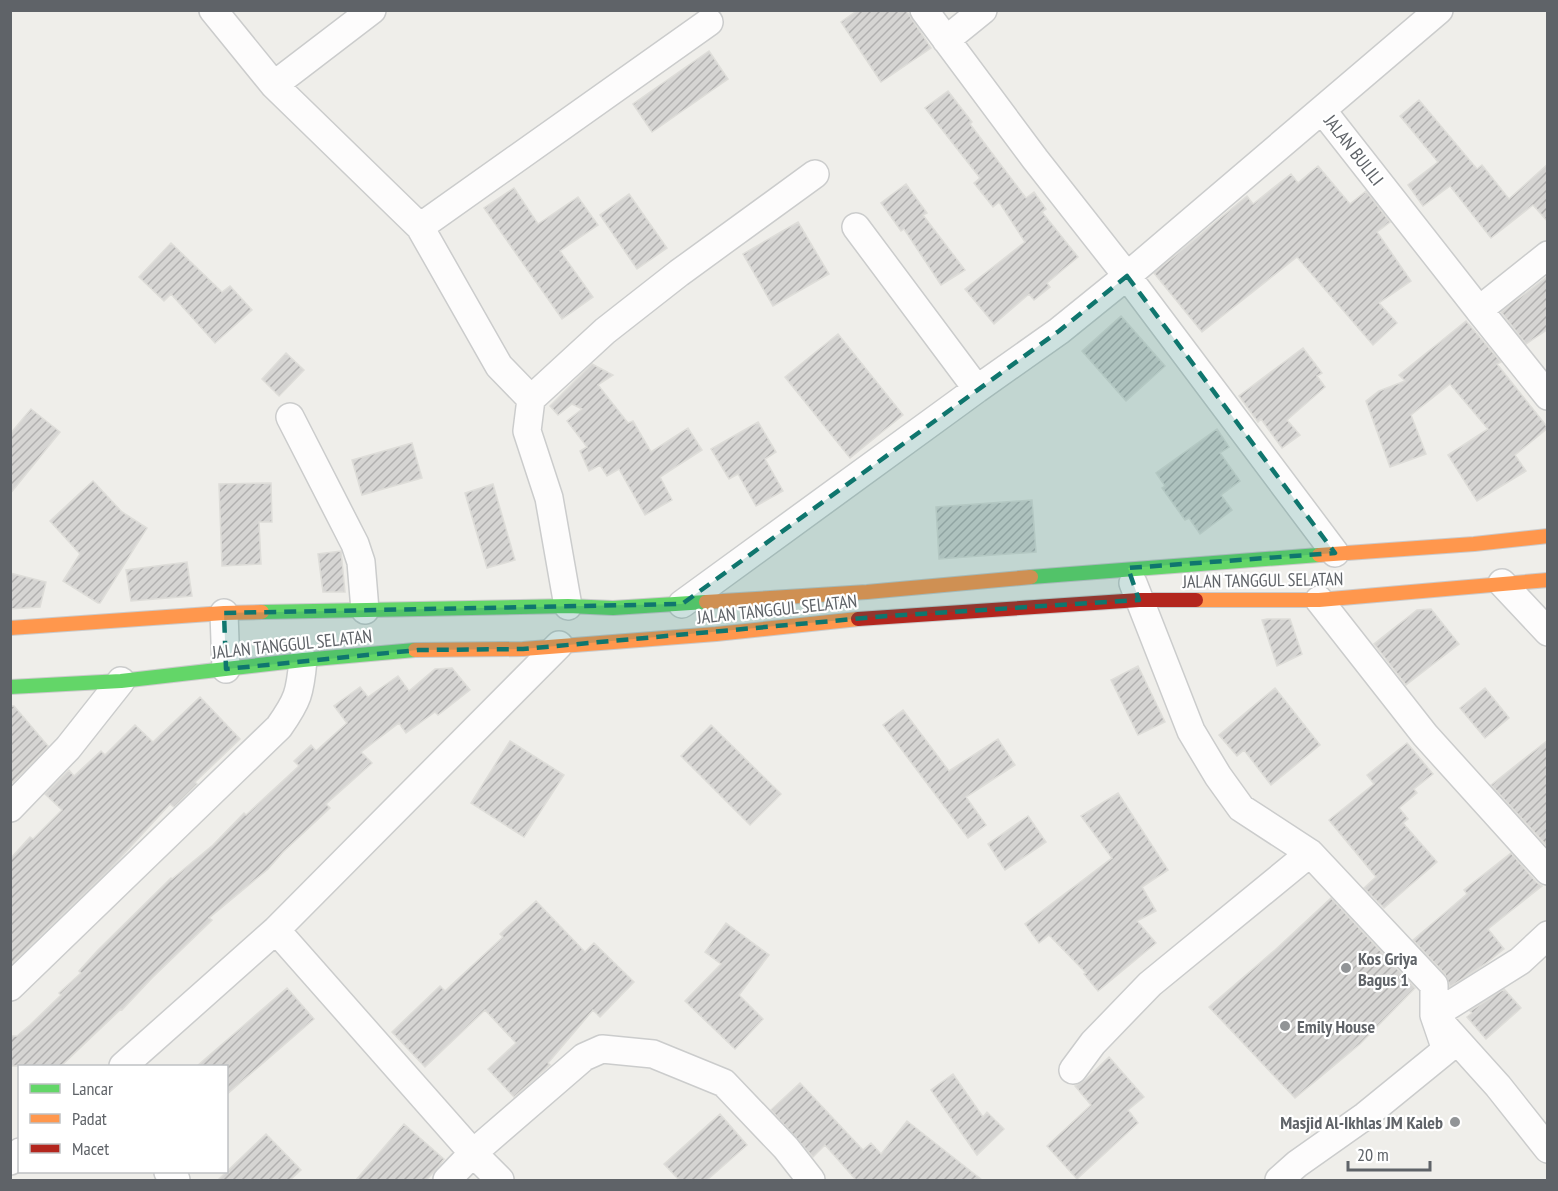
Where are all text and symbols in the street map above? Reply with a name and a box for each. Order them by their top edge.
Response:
street label: JALAN BULILI [1319,109,1389,190]
street label: JALAN TANGGUL SELATAN [1181,567,1344,593]
street label: JALAN TANGGUL SELATAN [695,589,858,629]
street label: JALAN TANGGUL SELATAN [210,624,373,664]
place label: Kos Griya Bagus 1 [1358,947,1417,991]
marker: Kos Griya Bagus 1 [1339,961,1353,975]
place label: Emily House [1297,1015,1375,1038]
marker: Emily House [1278,1019,1292,1033]
legend [18,1065,228,1173]
text: Lancar [72,1077,113,1100]
text: Padat [72,1107,107,1130]
place label: Masjid Al-Ikhlas JM Kaleb [1280,1111,1443,1134]
marker: Masjid Al-Ikhlas JM Kaleb [1448,1115,1462,1129]
scale bar [1348,1134,1430,1172]
text: Macet [72,1137,109,1160]
text: 20 m [1357,1143,1389,1166]

